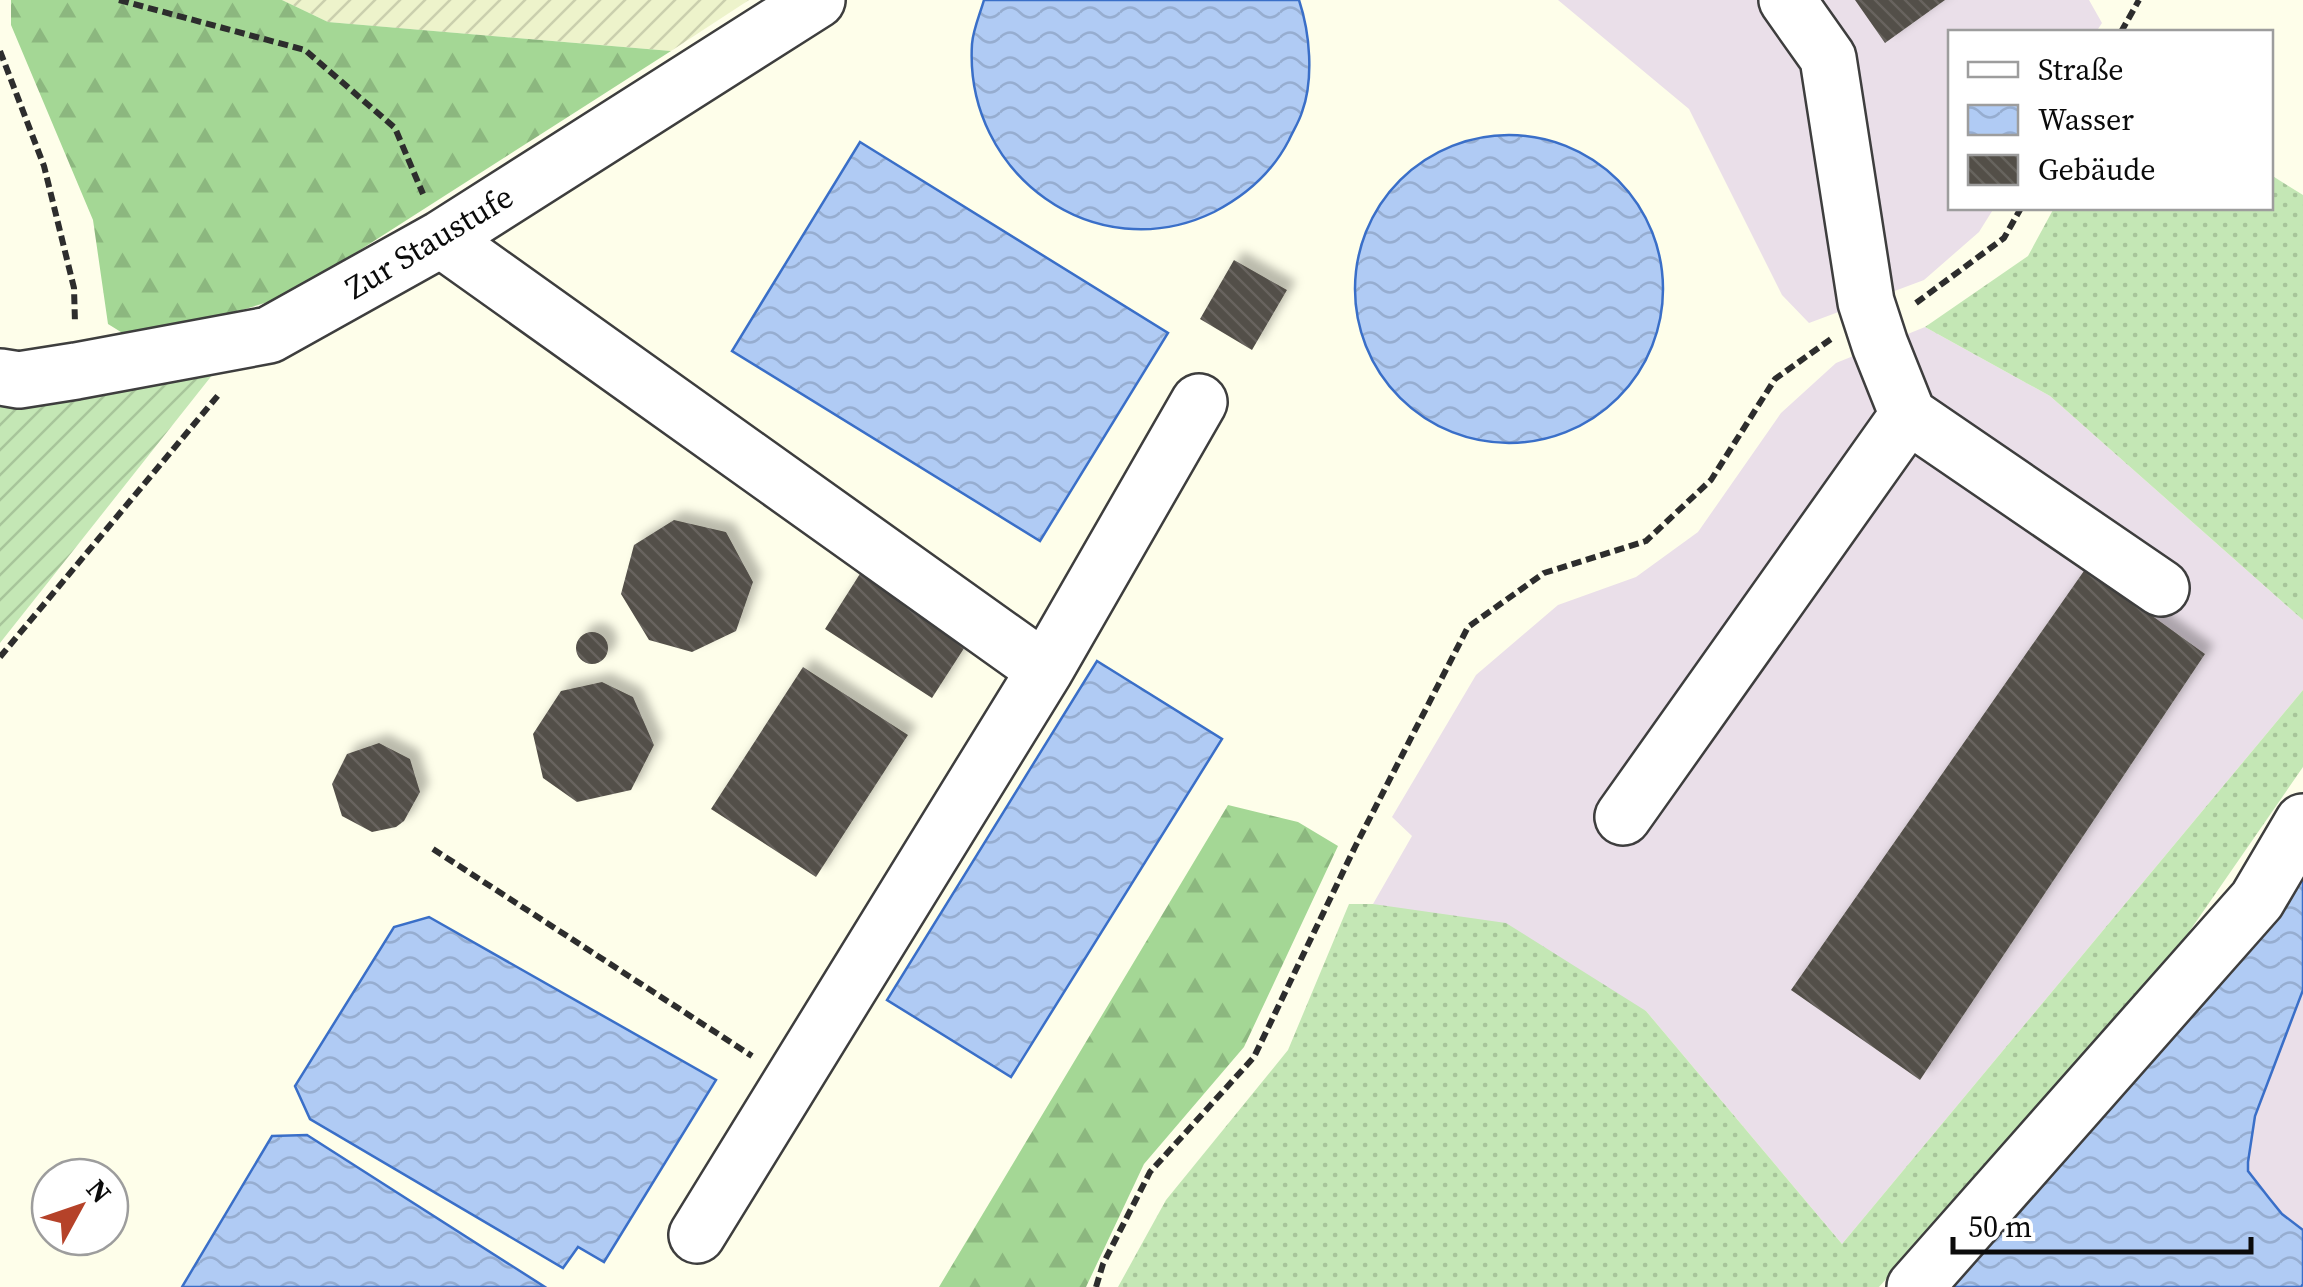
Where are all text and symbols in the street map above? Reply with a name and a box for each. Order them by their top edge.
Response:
legend [1948,30,2273,210]
text: Straße [2038,49,2124,90]
text: Wasser [2038,99,2134,140]
text: Gebäude [2038,149,2156,190]
street label: Zur Staustufe [337,175,521,309]
north arrow [30,1157,130,1257]
text: N [78,1171,120,1211]
scale bar [1953,1192,2250,1254]
text: 50 m [1968,1206,2032,1247]

